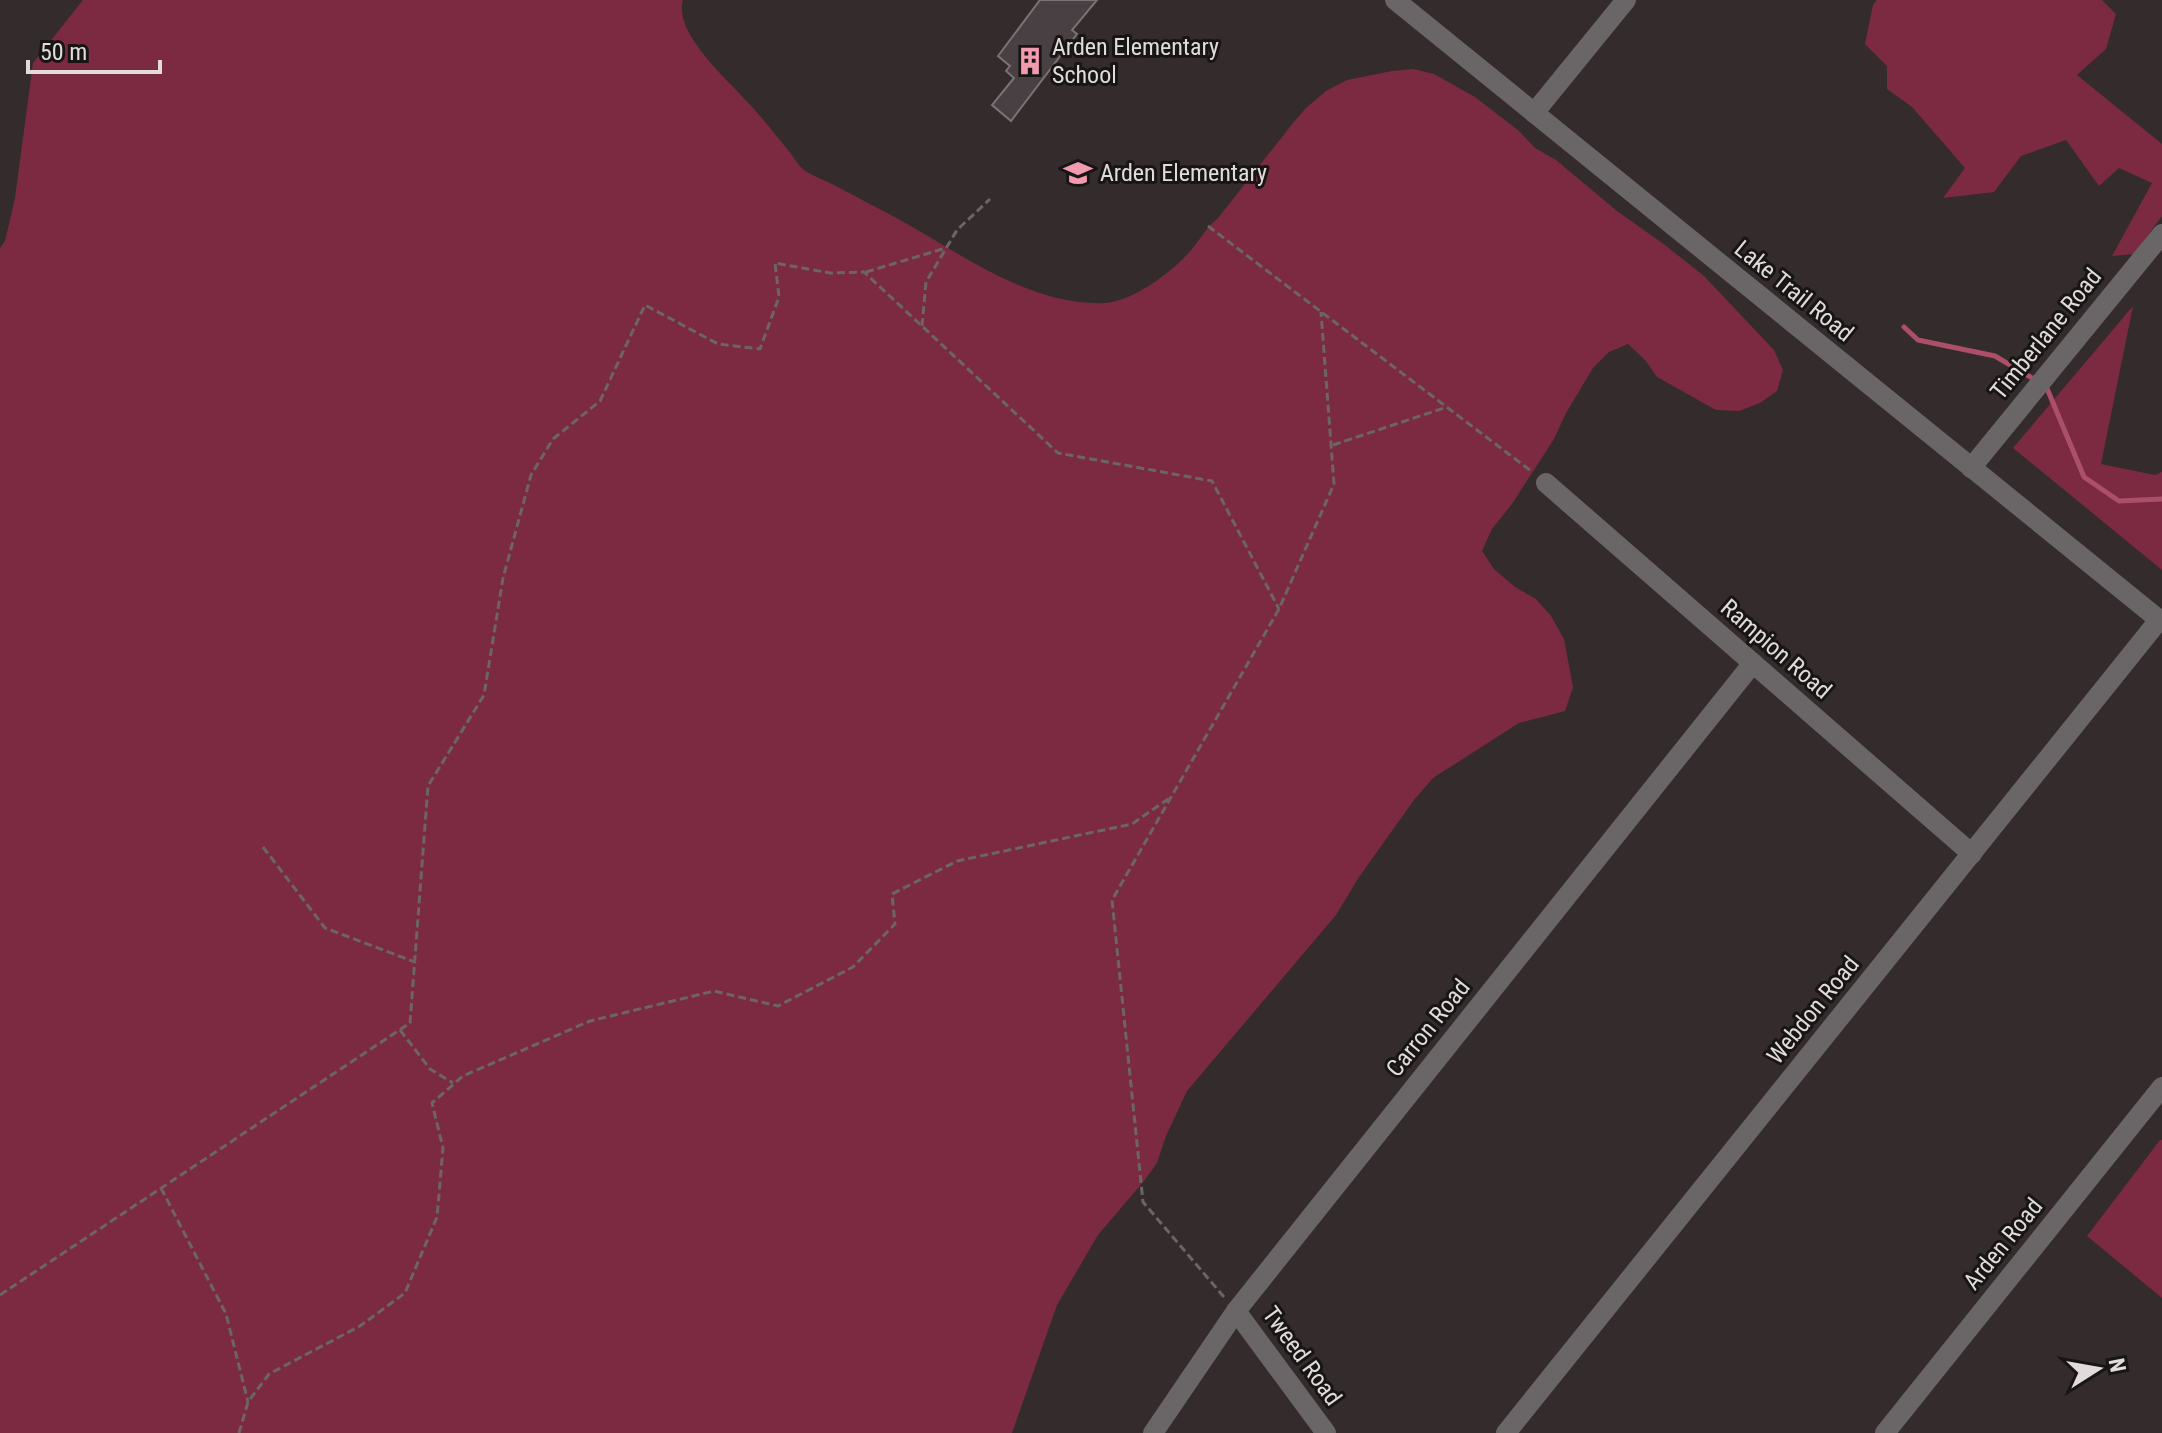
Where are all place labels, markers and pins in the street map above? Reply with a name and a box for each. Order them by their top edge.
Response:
place label: Arden Elementary School [1052,33,1219,89]
building icon: Arden Elementary School [1015,46,1045,76]
school or university icon: Arden Elementary [1063,158,1093,188]
place label: Arden Elementary [1100,159,1267,187]

